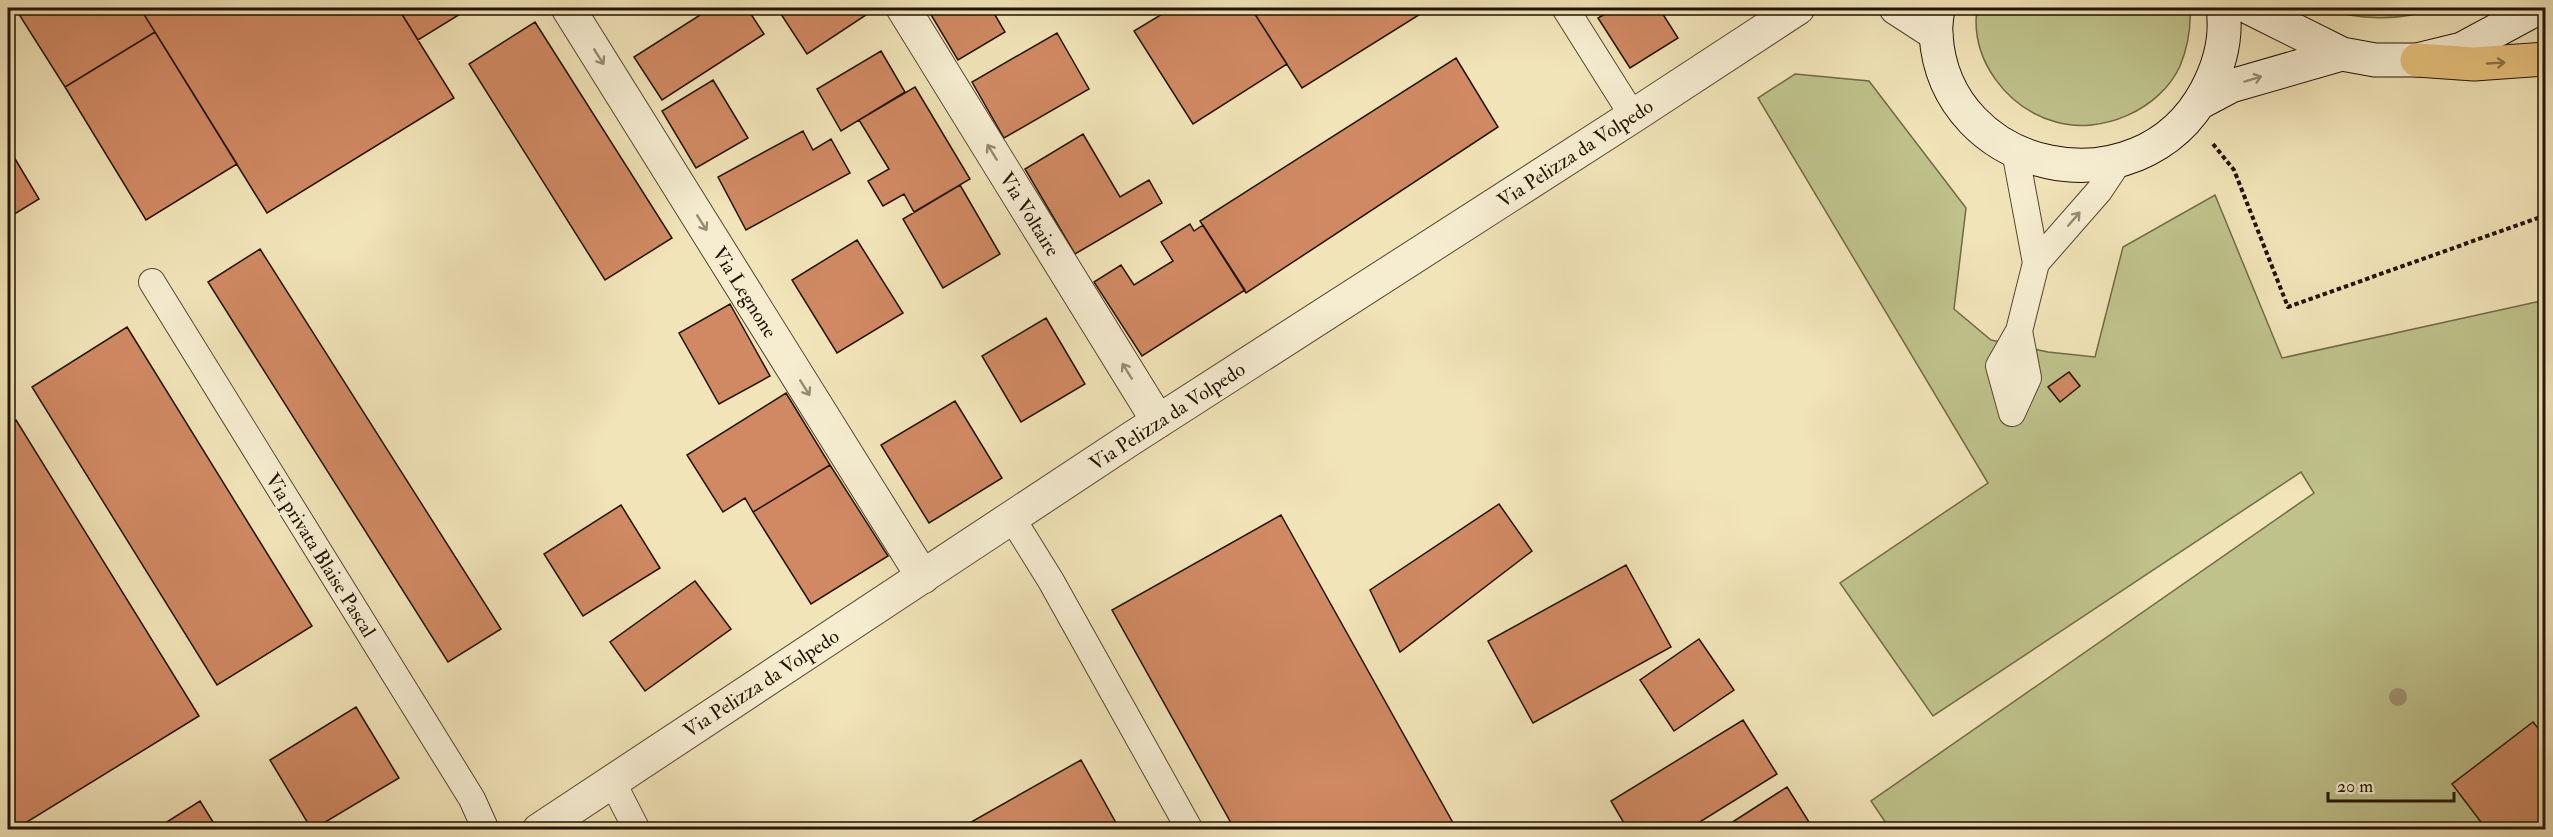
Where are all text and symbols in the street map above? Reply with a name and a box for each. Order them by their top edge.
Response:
one-way arrow [593,48,605,65]
one-way arrow [2486,57,2505,68]
one-way arrow [2243,73,2262,84]
street label: Via Pelizza da Volpedo [1493,94,1659,214]
one-way arrow [985,144,997,161]
street label: Via Voltaire [994,168,1065,261]
one-way arrow [2067,211,2081,226]
one-way arrow [695,214,708,231]
street label: Via Legnone [707,242,782,343]
street label: Via Pelizza da Volpedo [1085,357,1251,477]
one-way arrow [1120,363,1132,380]
one-way arrow [800,379,812,396]
street label: Via privata Blaise Pascal [259,468,381,643]
street label: Via Pelizza da Volpedo [679,624,845,744]
scale bar [2328,765,2454,803]
text: 20 m [2337,775,2373,798]

